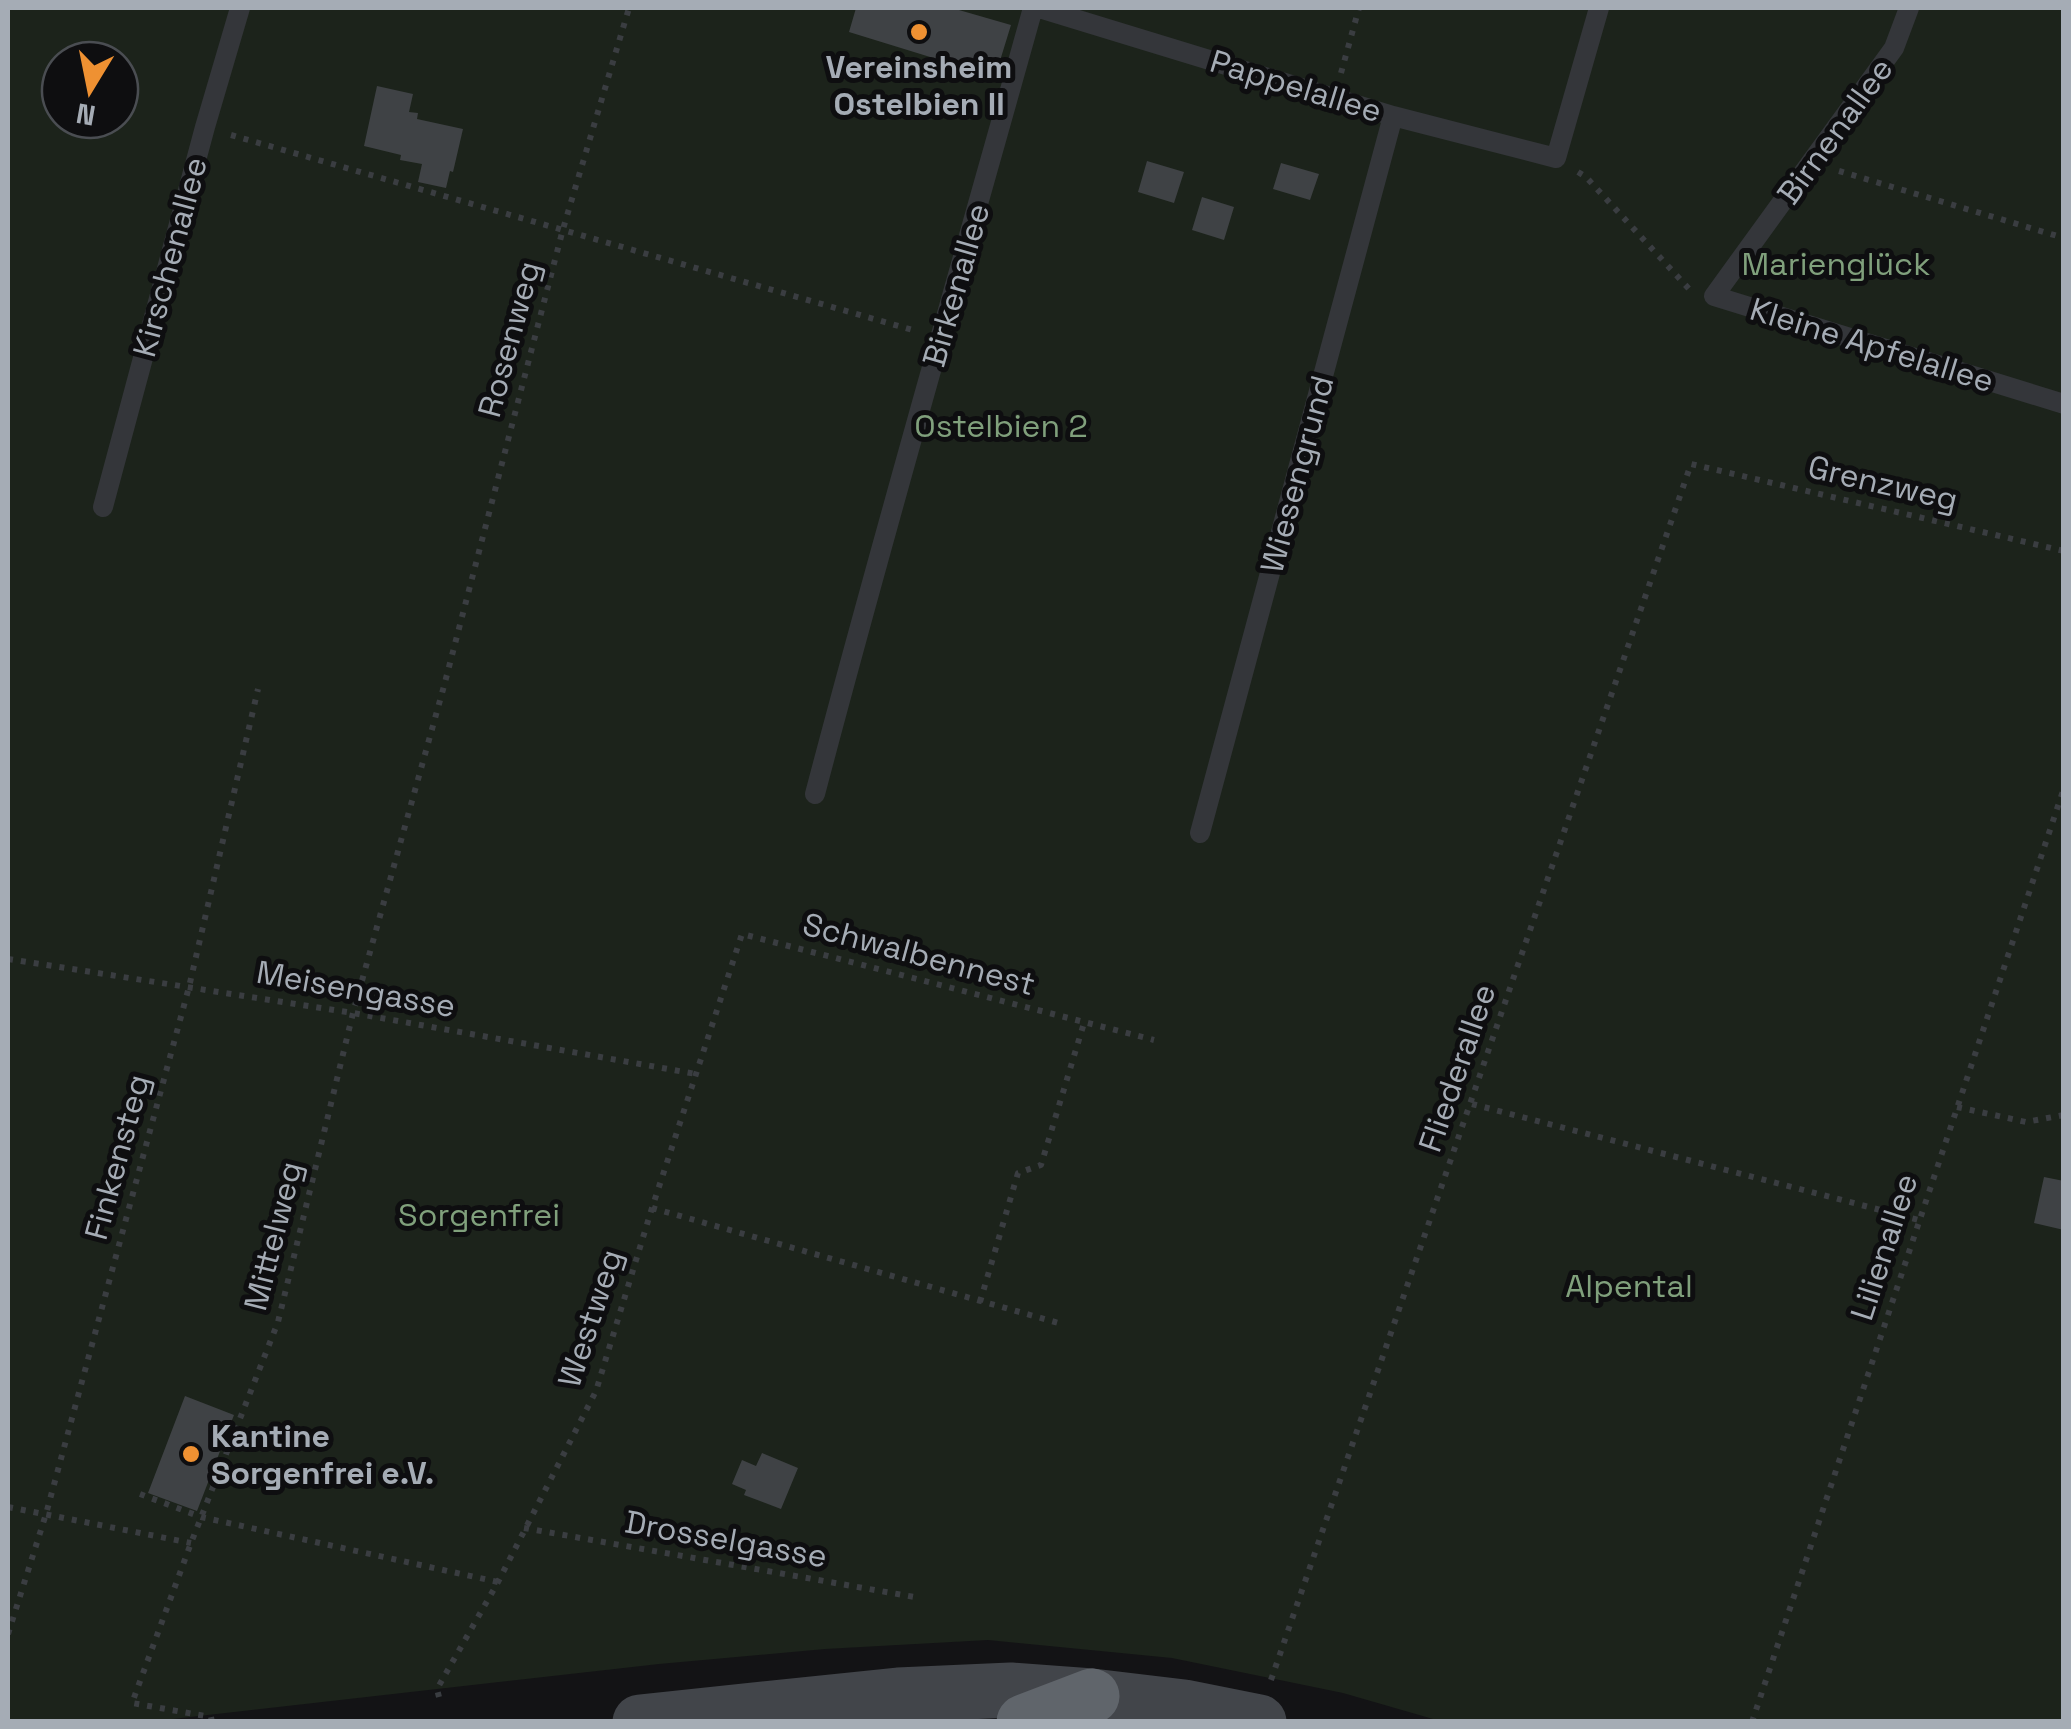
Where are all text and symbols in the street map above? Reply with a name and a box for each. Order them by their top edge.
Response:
marker: Vereinsheim Ostelbien II [908,21,930,43]
north arrow [40,40,140,140]
street label: Pappelallee [1205,41,1387,131]
place label: Vereinsheim Ostelbien II [826,47,1012,124]
street label: Birnenallee [1769,50,1901,212]
text: N [73,95,98,134]
street label: Kirschenallee [124,153,216,361]
street label: Birkenallee [914,199,998,371]
park label: Marienglück [1742,244,1930,284]
street label: Rosenweg [469,257,549,421]
street label: Kleine Apfelallee [1745,289,1999,401]
street label: Wiesengrund [1251,371,1343,577]
park label: Ostelbien 2 [914,406,1088,446]
street label: Grenzweg [1804,446,1962,520]
street label: Schwalbennest [799,904,1039,1004]
street label: Meisengasse [253,952,459,1026]
street label: Fliederallee [1410,979,1504,1157]
street label: Finkensteg [76,1070,158,1244]
street label: Mittelweg [235,1157,311,1315]
street label: Lilienallee [1842,1169,1926,1325]
park label: Sorgenfrei [398,1195,560,1235]
street label: Westweg [549,1244,631,1392]
park label: Alpental [1565,1266,1693,1306]
place label: Kantine Sorgenfrei e.V. [211,1416,434,1493]
marker: Kantine Sorgenfrei e.V. [180,1443,202,1465]
street label: Drosselgasse [622,1502,830,1576]

